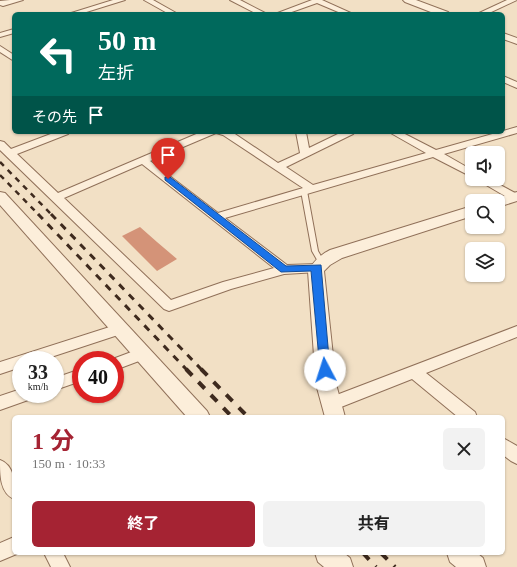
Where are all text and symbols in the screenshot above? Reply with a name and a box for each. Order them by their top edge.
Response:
text: 50 m [98,25,156,56]
icon: left [32,28,84,80]
text: 左折 [98,63,134,83]
icon: arrive [85,104,107,126]
text: その先 [32,109,77,125]
pin [151,138,185,179]
icon: arrive [157,144,179,166]
map controls [465,146,505,282]
button: sound [465,146,505,186]
button: search [465,194,505,234]
button: layers [465,242,505,282]
position arrow [304,349,346,391]
speed limit sign: 40 [72,351,124,403]
text: 33 [28,361,48,383]
text: km/h [28,381,48,392]
text: 1 分 [32,428,74,454]
button: close [443,428,485,470]
text: 150 m · 10:33 [32,456,105,471]
button: 終了 [32,501,255,547]
button: 共有 [263,501,485,547]

